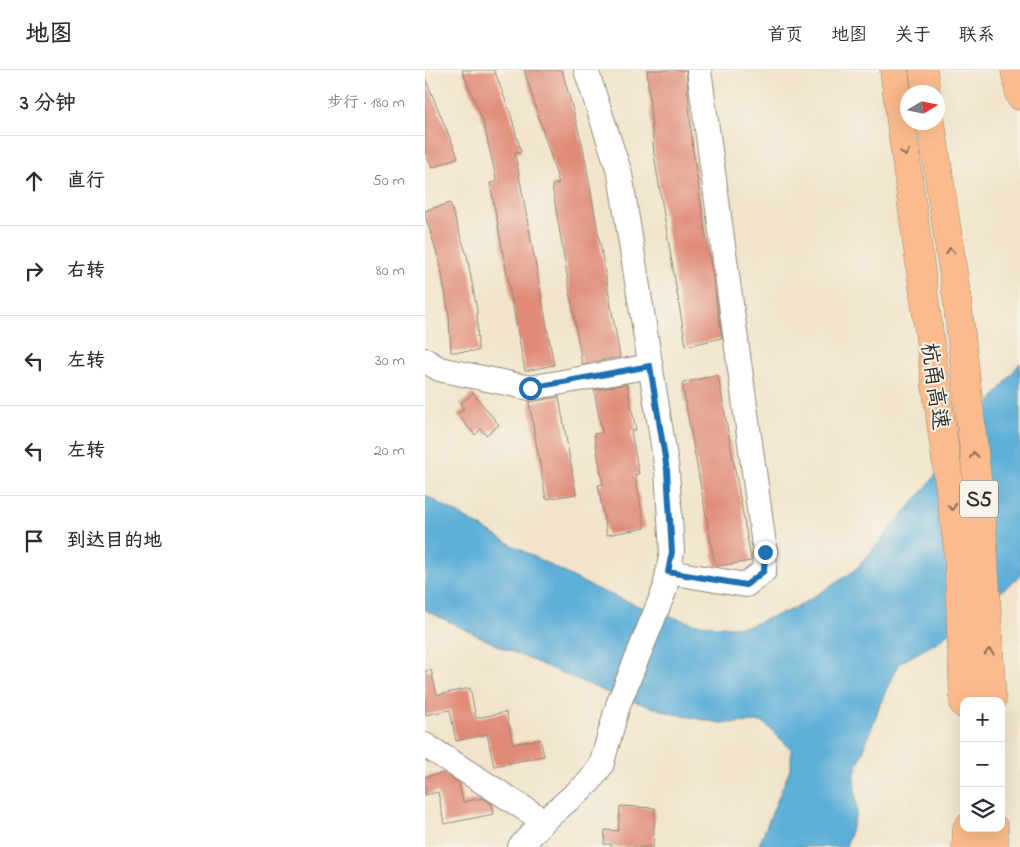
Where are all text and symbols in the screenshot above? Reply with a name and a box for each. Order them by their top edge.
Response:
text: 地图 [25,18,73,53]
text: 首页 [767,23,803,49]
text: 地图 [831,23,867,49]
text: 关于 [895,23,931,49]
text: 联系 [959,23,995,49]
north arrow [900,85,945,130]
text: 3 分钟 [20,89,76,119]
text: 步行 · 180 m [327,91,405,115]
one-way arrow [899,149,910,157]
icon: ahead [20,167,48,195]
text: 直行 [67,168,105,195]
text: 50 m [373,169,405,193]
one-way arrow [945,246,956,254]
icon: right [20,257,48,285]
text: 右转 [67,258,105,285]
text: 80 m [376,259,405,283]
street label: 杭甬高速 [911,341,955,432]
icon: left [20,347,48,375]
text: 左转 [67,348,105,375]
text: 30 m [375,349,405,373]
route start [519,377,542,400]
icon: left [20,437,48,465]
text: 左转 [67,438,105,465]
text: 20 m [374,439,405,463]
one-way arrow [969,451,980,459]
road number: S5 [960,480,998,518]
one-way arrow [947,503,957,512]
icon: arrive [20,527,48,555]
text: 到达目的地 [67,528,162,555]
route end [754,541,777,564]
one-way arrow [984,648,995,656]
map controls [960,697,1005,832]
button: + [960,697,1005,742]
button: − [960,742,1005,787]
button: layers [960,787,1005,832]

